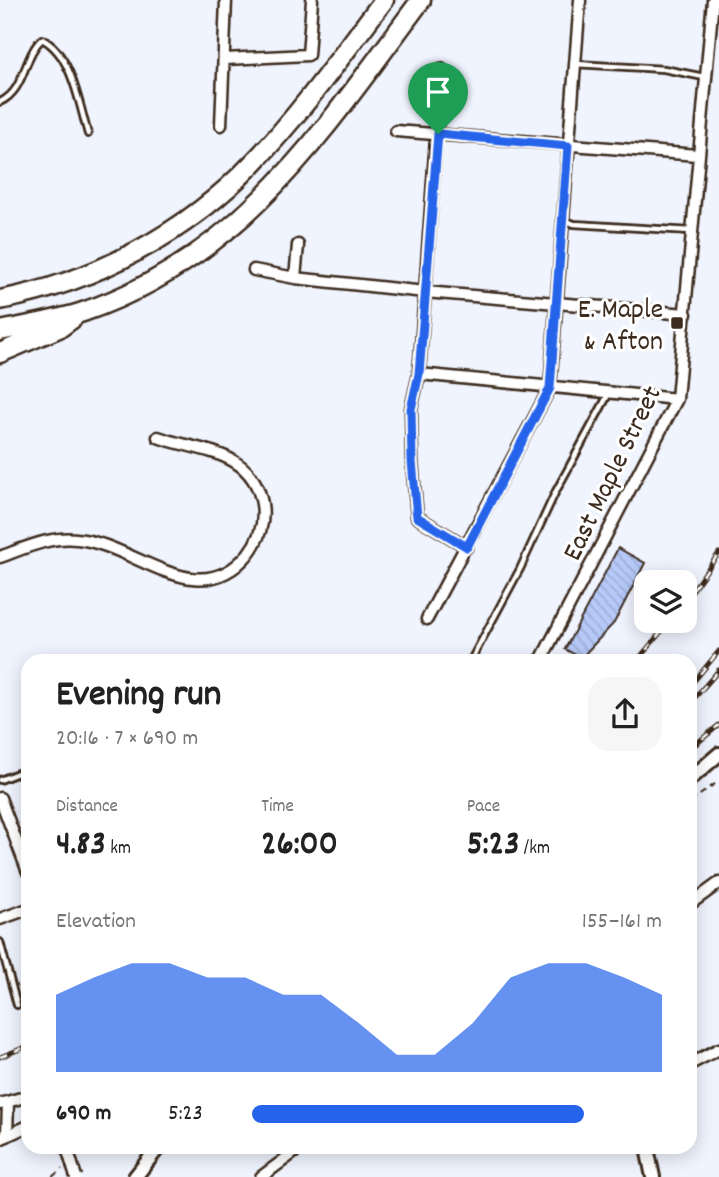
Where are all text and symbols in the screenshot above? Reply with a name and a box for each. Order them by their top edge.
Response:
pin [408,62,468,134]
icon: arrive [419,73,457,111]
place label: E. Maple & Afton [578,292,663,364]
marker: E. Maple & Afton [669,315,685,331]
street label: East Maple Street [555,380,674,568]
map controls [634,570,697,633]
button: layers [634,570,697,633]
text: Evening run [56,669,221,724]
button: share [588,677,662,751]
text: 20:16 · 7 × 690 m [56,723,198,756]
text: Distance [56,794,118,821]
text: Time [261,794,294,821]
text: Pace [467,794,500,821]
text: 4.83 [56,821,106,871]
text: 26:00 [261,821,338,871]
text: 5:23 [467,821,520,871]
text: km [106,836,131,863]
text: /km [520,836,550,863]
text: Elevation [56,906,136,939]
text: 155–161 m [582,906,662,939]
text: 690 m [56,1098,111,1131]
text: 5:23 [168,1098,203,1131]

